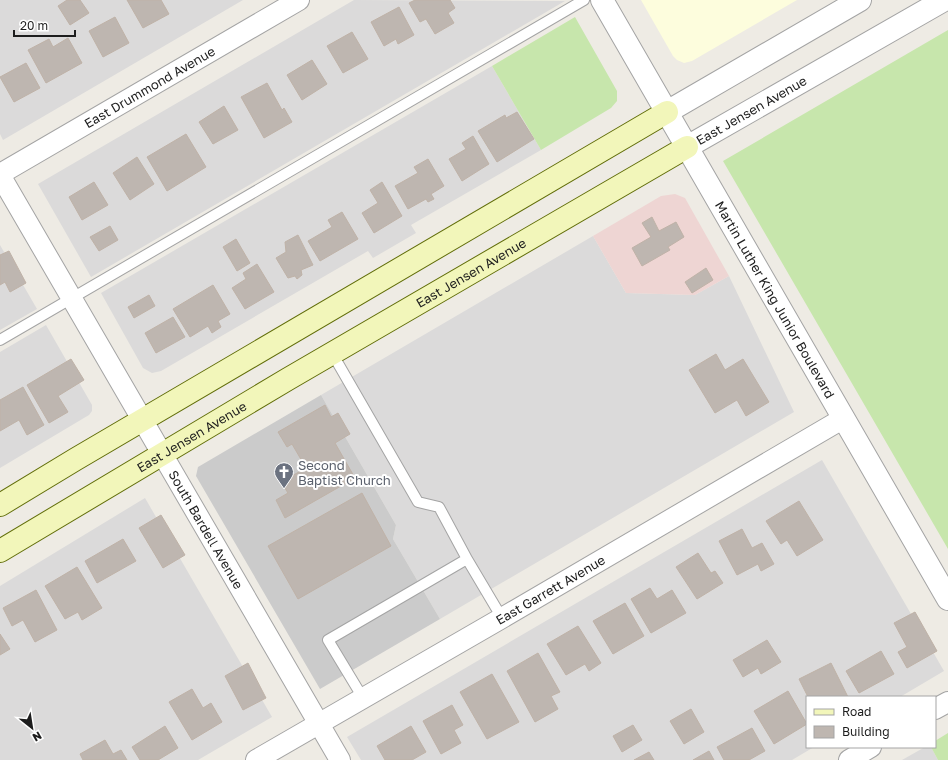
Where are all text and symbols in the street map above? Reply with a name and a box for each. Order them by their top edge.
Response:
scale bar [14,12,75,38]
text: 20 m [20,18,48,33]
street label: East Drummond Avenue [81,43,218,131]
street label: East Jensen Avenue [693,72,809,148]
street label: Martin Luther King Junior Boulevard [712,198,838,401]
street label: East Jensen Avenue [413,234,529,311]
street label: East Jensen Avenue [134,398,249,476]
place label: Second Baptist Church [298,457,391,488]
church icon: Second Baptist Church [273,461,295,489]
street label: South Bardell Avenue [165,467,247,592]
street label: East Garrett Avenue [493,552,608,628]
legend [806,696,936,748]
text: Road [842,704,871,719]
north arrow [12,708,52,748]
text: Building [842,724,890,739]
text: N [30,729,44,745]

